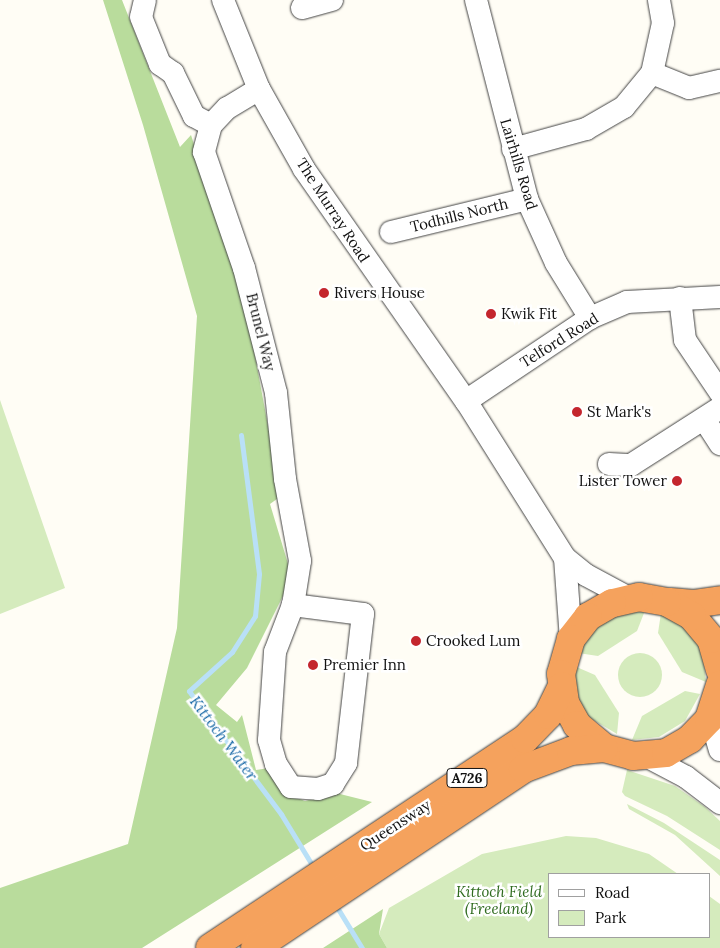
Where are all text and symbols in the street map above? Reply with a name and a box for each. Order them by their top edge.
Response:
street label: Lairhills Road [497,116,541,212]
street label: The Murray Road [293,155,373,265]
street label: Todhills North [408,194,510,236]
place label: Rivers House [334,284,425,302]
marker: Rivers House [318,287,330,299]
street label: Brunel Way [243,291,279,373]
place label: Kwik Fit [501,305,557,323]
marker: Kwik Fit [485,308,497,320]
street label: Telford Road [517,309,601,371]
place label: St Mark's [587,403,651,421]
marker: St Mark's [571,406,583,418]
place label: Lister Tower [579,472,667,490]
marker: Lister Tower [671,475,683,487]
place label: Crooked Lum [426,632,520,650]
marker: Crooked Lum [410,635,422,647]
place label: Premier Inn [323,656,406,674]
marker: Premier Inn [307,659,319,671]
water label: Kittoch Water [186,692,262,784]
road number: A726 [446,766,488,790]
street label: Queensway [356,796,434,854]
legend [548,873,710,938]
park label: Kittoch Field (Freeland) [456,882,542,917]
text: Road [595,883,630,902]
text: Park [595,908,626,927]

